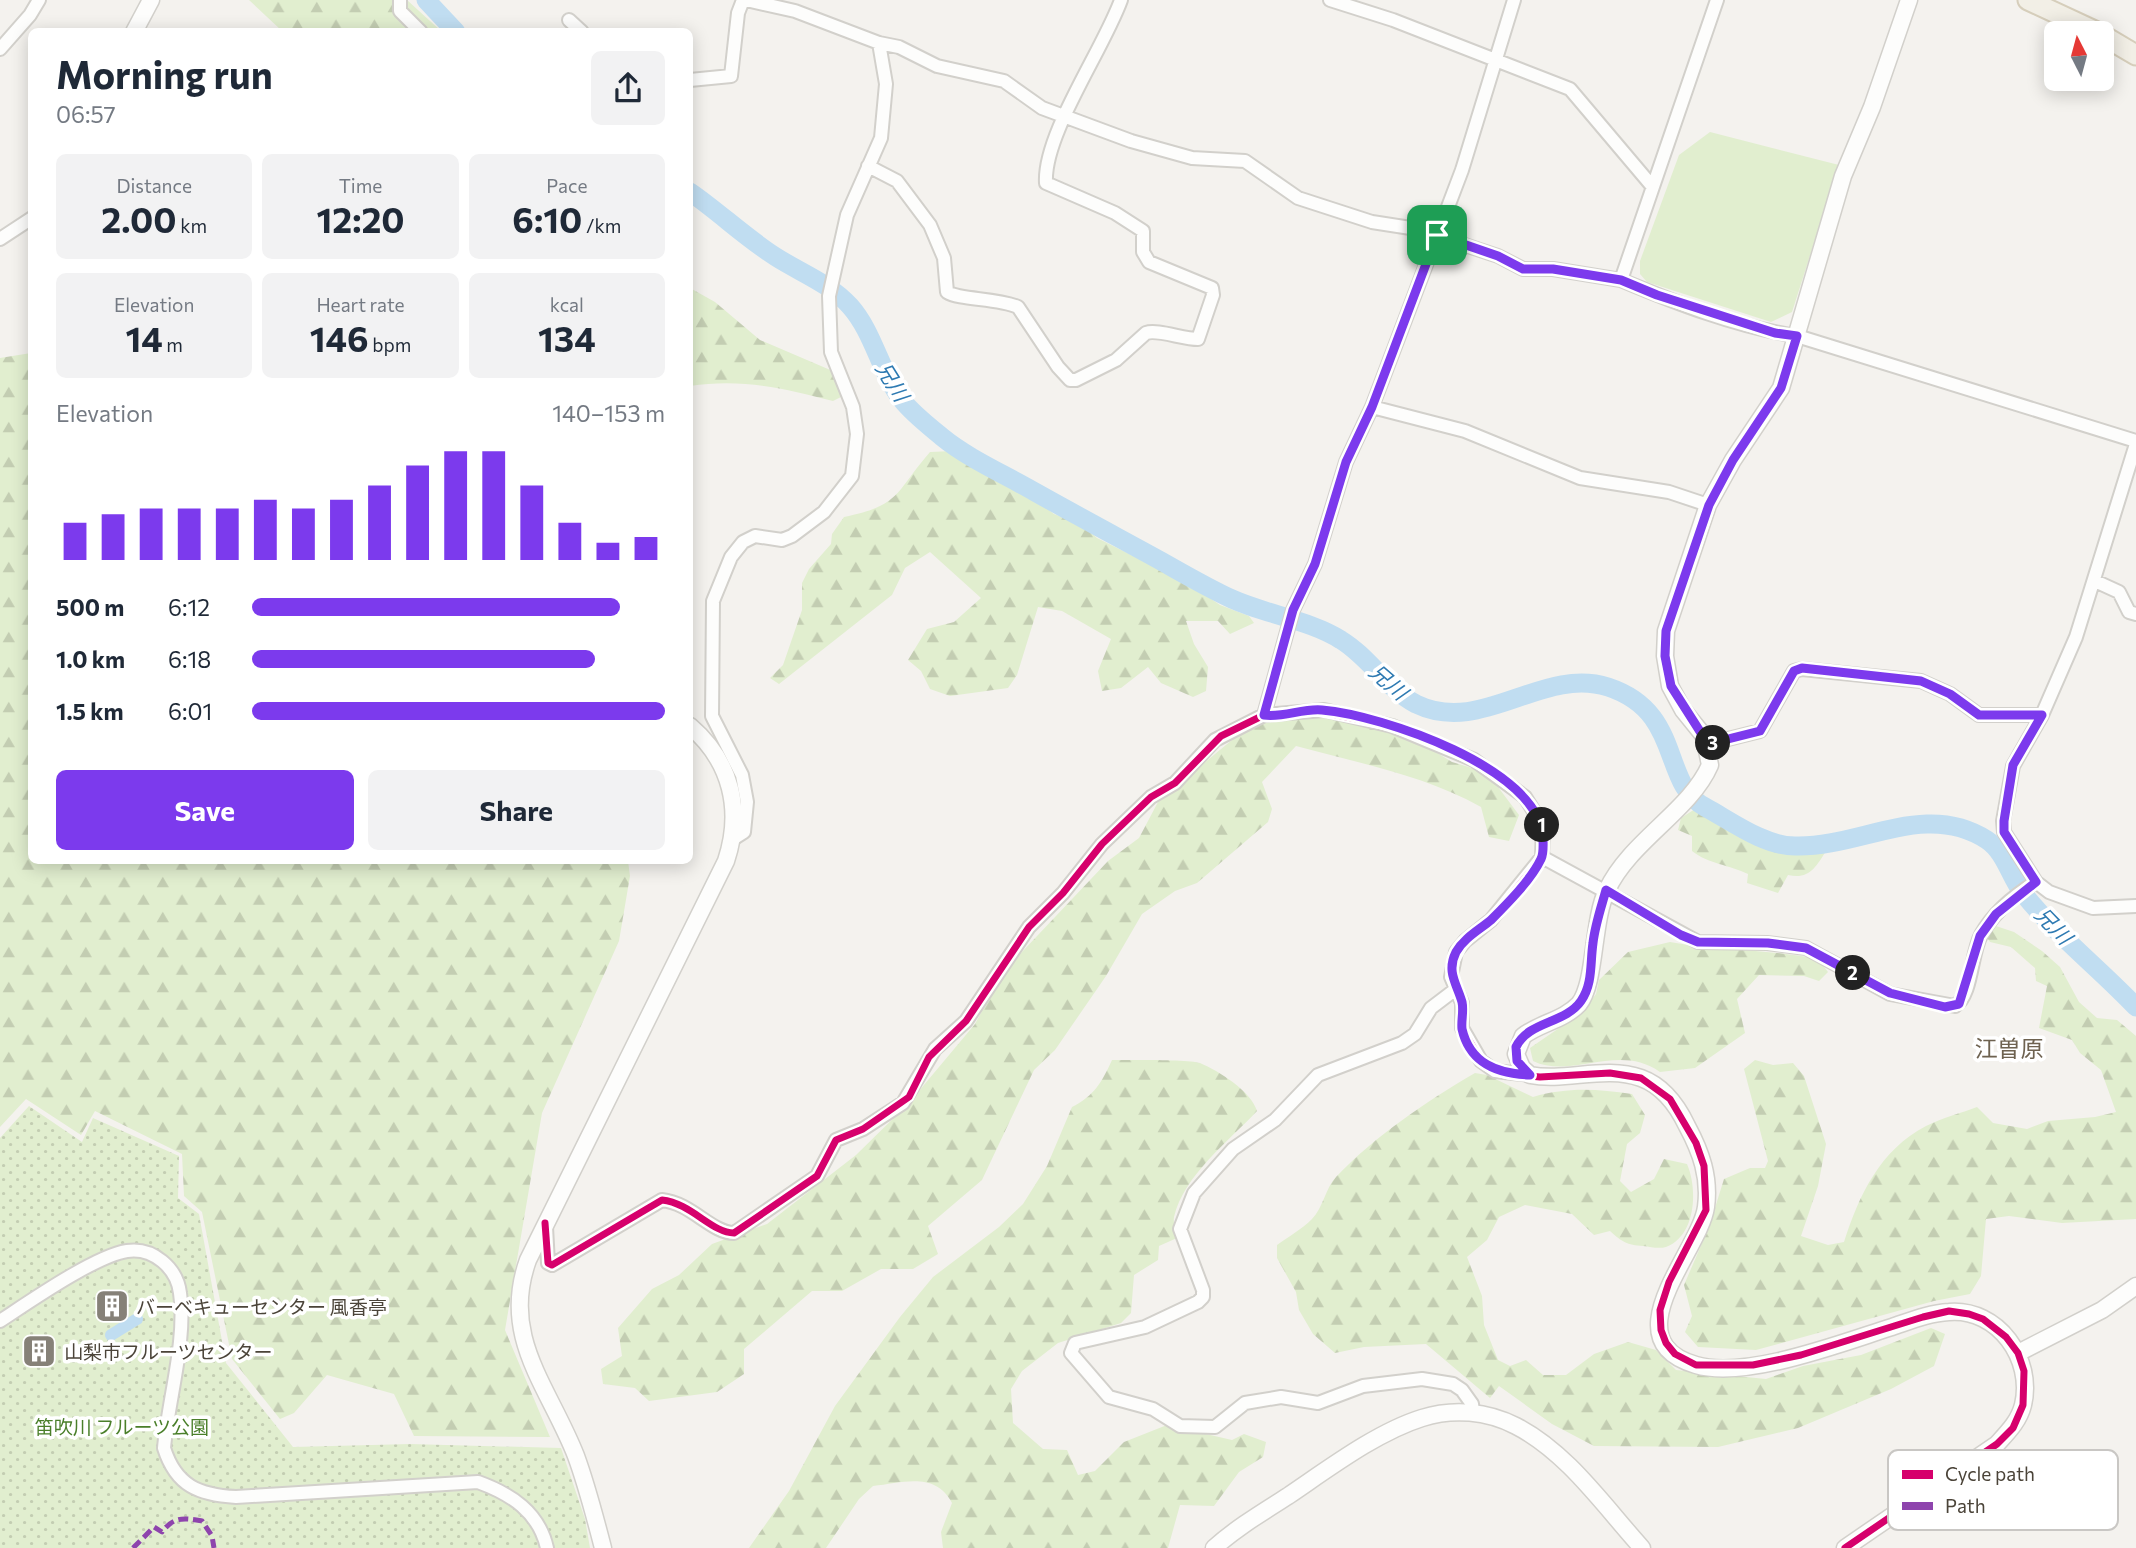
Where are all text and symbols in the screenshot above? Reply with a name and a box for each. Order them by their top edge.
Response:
north arrow [2044,21,2114,91]
map controls [2044,21,2114,91]
text: Morning run [56,50,273,97]
button: share [591,51,665,125]
text: 06:57 [56,100,116,128]
text: Distance [116,174,192,197]
text: Time [339,174,382,197]
text: Pace [546,174,587,197]
text: 2.00 [101,197,177,240]
text: 12:20 [317,197,404,240]
text: 6:10 [512,197,582,240]
pin [1407,205,1467,265]
text: km [177,214,207,237]
text: /km [582,214,621,237]
icon: arrive [1418,216,1456,254]
text: Elevation [114,293,194,316]
text: Heart rate [316,293,405,316]
text: kcal [550,293,584,316]
text: 14 [125,316,163,359]
text: 146 [310,316,369,359]
text: 134 [538,316,596,359]
text: m [163,333,183,356]
text: bpm [369,333,411,356]
water label: 兄川 [871,357,916,407]
text: Elevation [56,399,153,427]
text: 140–153 m [552,399,665,427]
text: 500 m [56,593,124,621]
text: 6:12 [168,593,210,621]
text: 1.0 km [56,645,125,673]
text: 6:18 [168,645,211,673]
water label: 兄川 [1365,658,1415,706]
text: 1.5 km [56,697,124,725]
text: 6:01 [168,697,212,725]
pin: 3 [1696,726,1730,760]
text: 3 [1707,731,1718,754]
button: Save [56,770,354,850]
button: Share [368,770,665,850]
pin: 1 [1524,808,1560,842]
text: 1 [1537,813,1546,836]
water label: 兄川 [2030,901,2079,950]
pin: 2 [1836,956,1870,990]
text: 2 [1847,961,1858,984]
district label: 江曽原 [1975,1034,2044,1062]
building icon: バーベキューセンター 風香亭 [93,1287,131,1325]
place label: バーベキューセンター 風香亭 [136,1295,387,1318]
building icon: 山梨市フルーツセンター [20,1332,58,1370]
place label: 山梨市フルーツセンター [64,1340,273,1363]
park label: 笛吹川 フルーツ公園 [35,1415,209,1438]
legend [1888,1450,2118,1530]
text: Cycle path [1945,1462,2035,1485]
text: Path [1945,1494,1986,1517]

